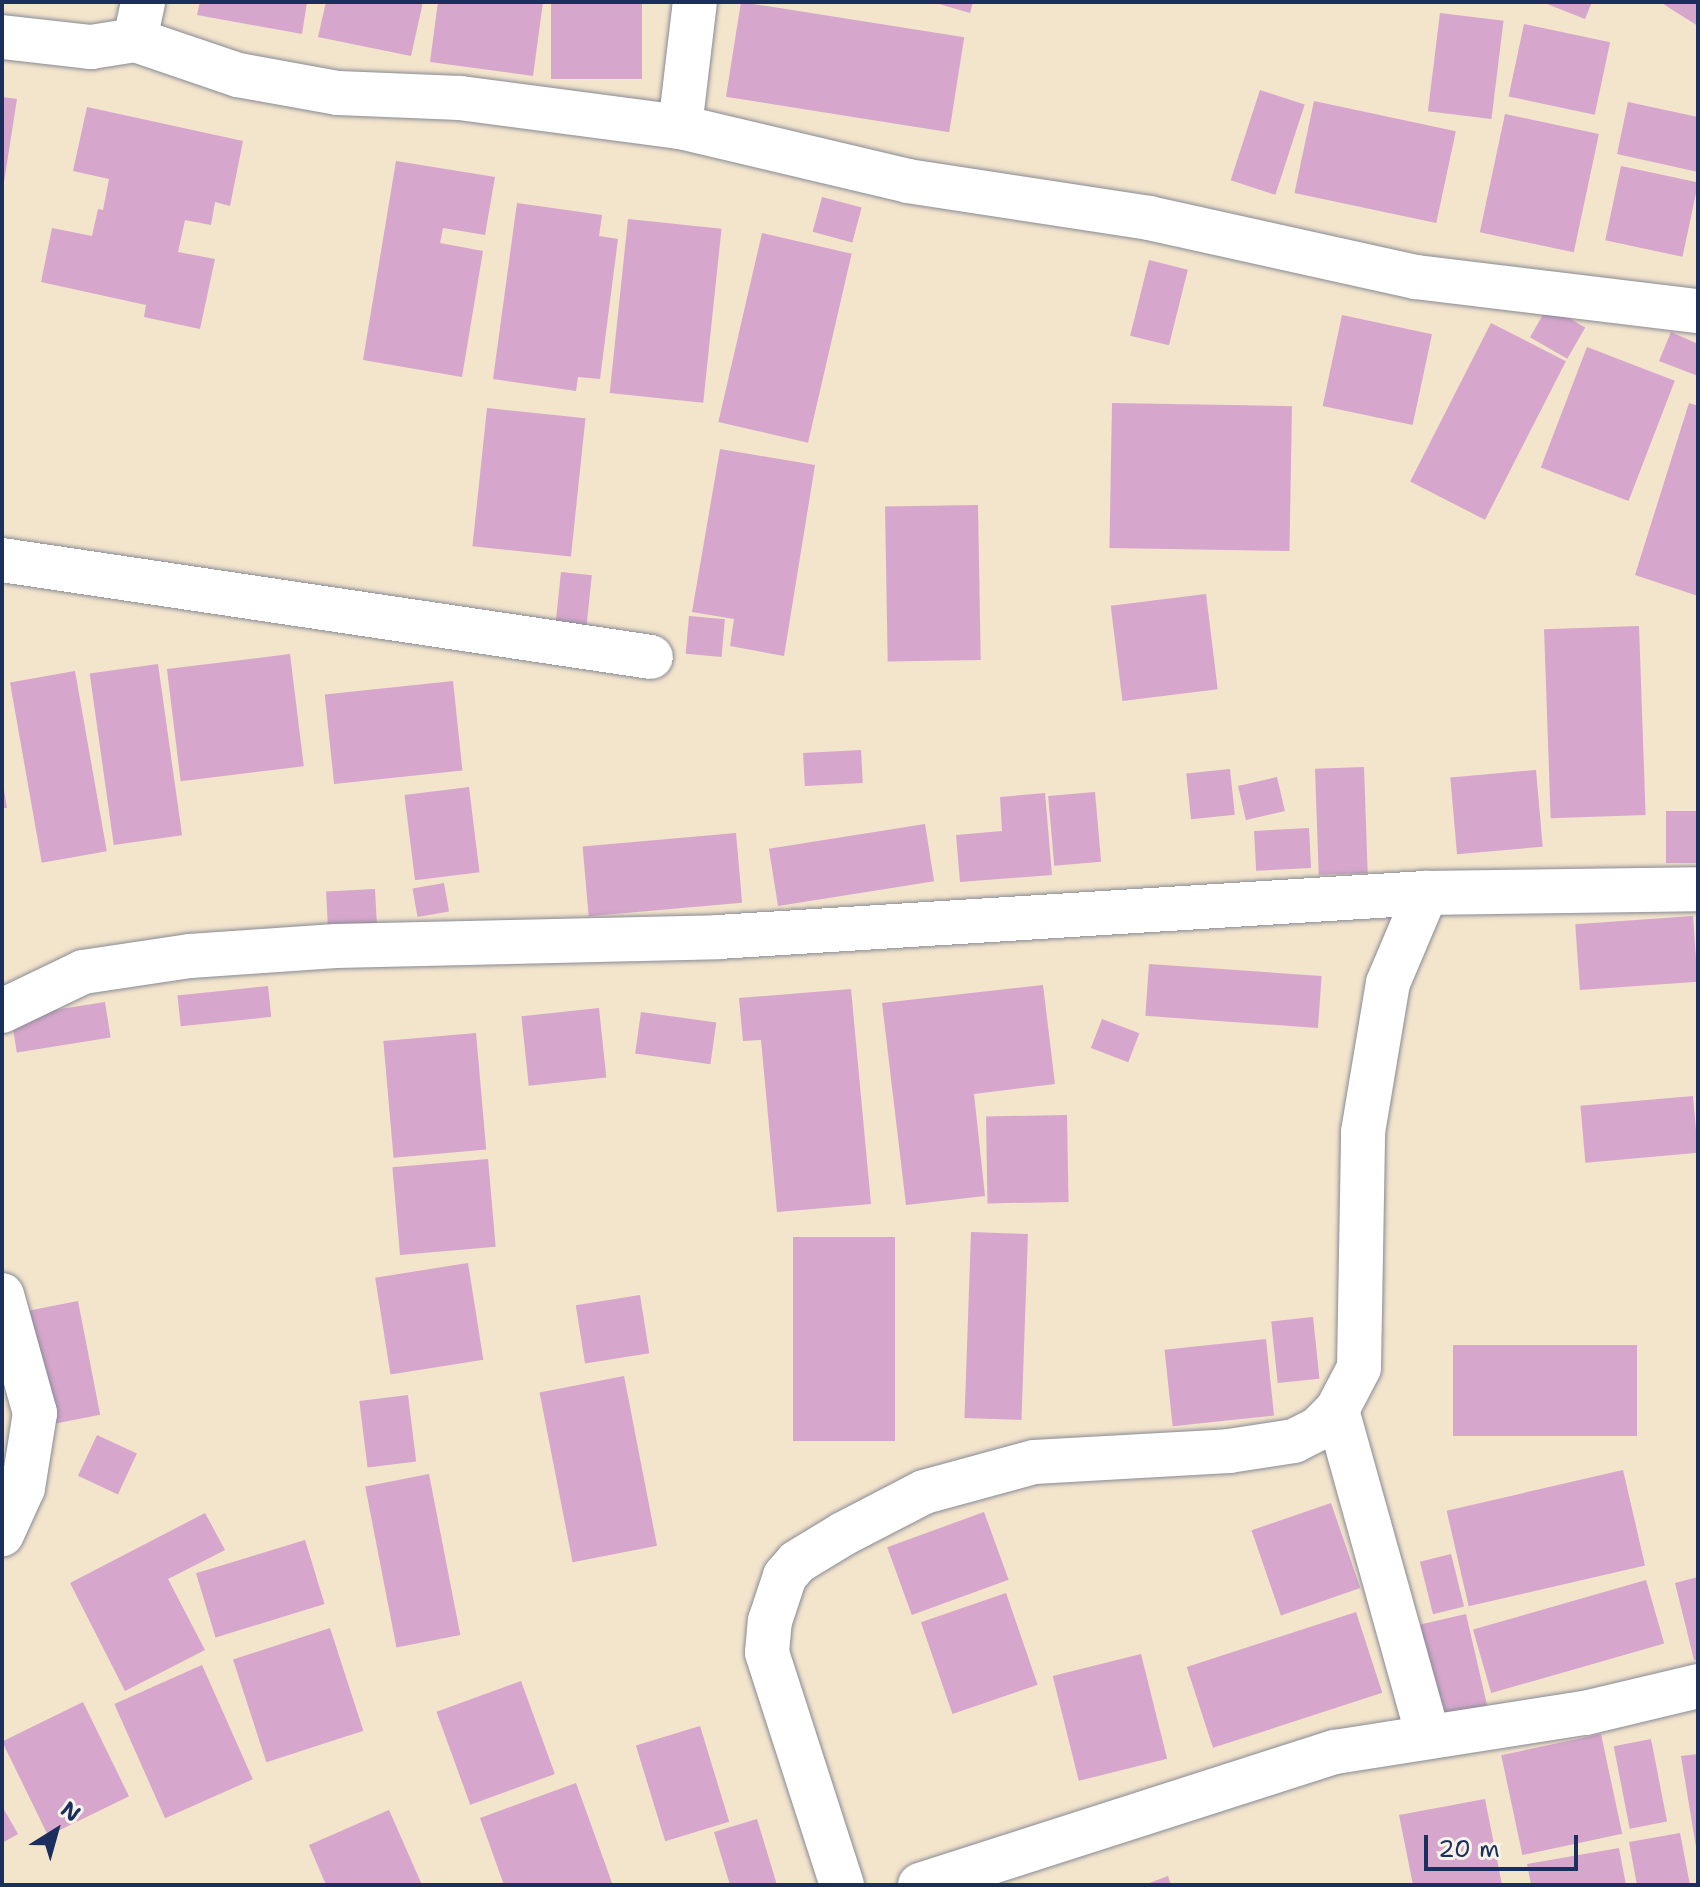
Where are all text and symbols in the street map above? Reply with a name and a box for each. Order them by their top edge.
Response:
north arrow [16,1791,96,1871]
text: N [55,1795,86,1828]
scale bar [1428,1819,1582,1869]
text: 20 m [1438,1833,1500,1865]

